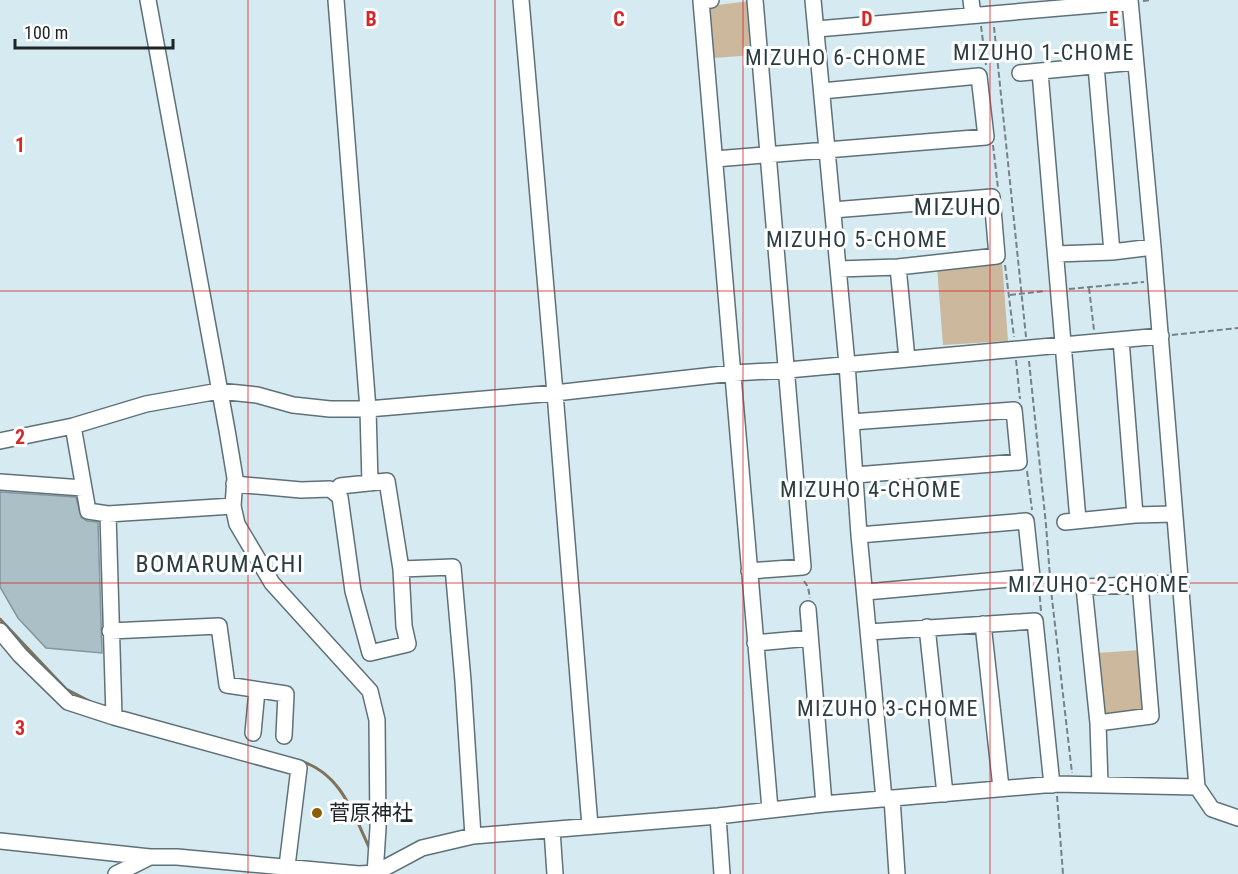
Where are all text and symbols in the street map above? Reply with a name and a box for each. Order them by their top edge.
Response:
text: B [365,7,377,31]
text: C [613,7,625,31]
text: D [861,7,873,31]
text: E [1109,7,1119,31]
scale bar [15,12,172,50]
text: 100 m [24,22,68,43]
district label: MIZUHO 1-CHOME [953,40,1135,65]
district label: MIZUHO 6-CHOME [745,45,927,70]
text: 1 [15,133,25,157]
district label: MIZUHO [914,193,1002,221]
district label: MIZUHO 5-CHOME [766,227,948,252]
text: 2 [15,425,25,449]
district label: MIZUHO 4-CHOME [780,477,962,502]
district label: BOMARUMACHI [136,550,304,578]
district label: MIZUHO 2-CHOME [1008,572,1190,597]
district label: MIZUHO 3-CHOME [797,696,979,721]
text: 3 [15,716,25,740]
place label: 菅原神社 [329,801,413,825]
marker: 菅原神社 [310,806,324,820]

